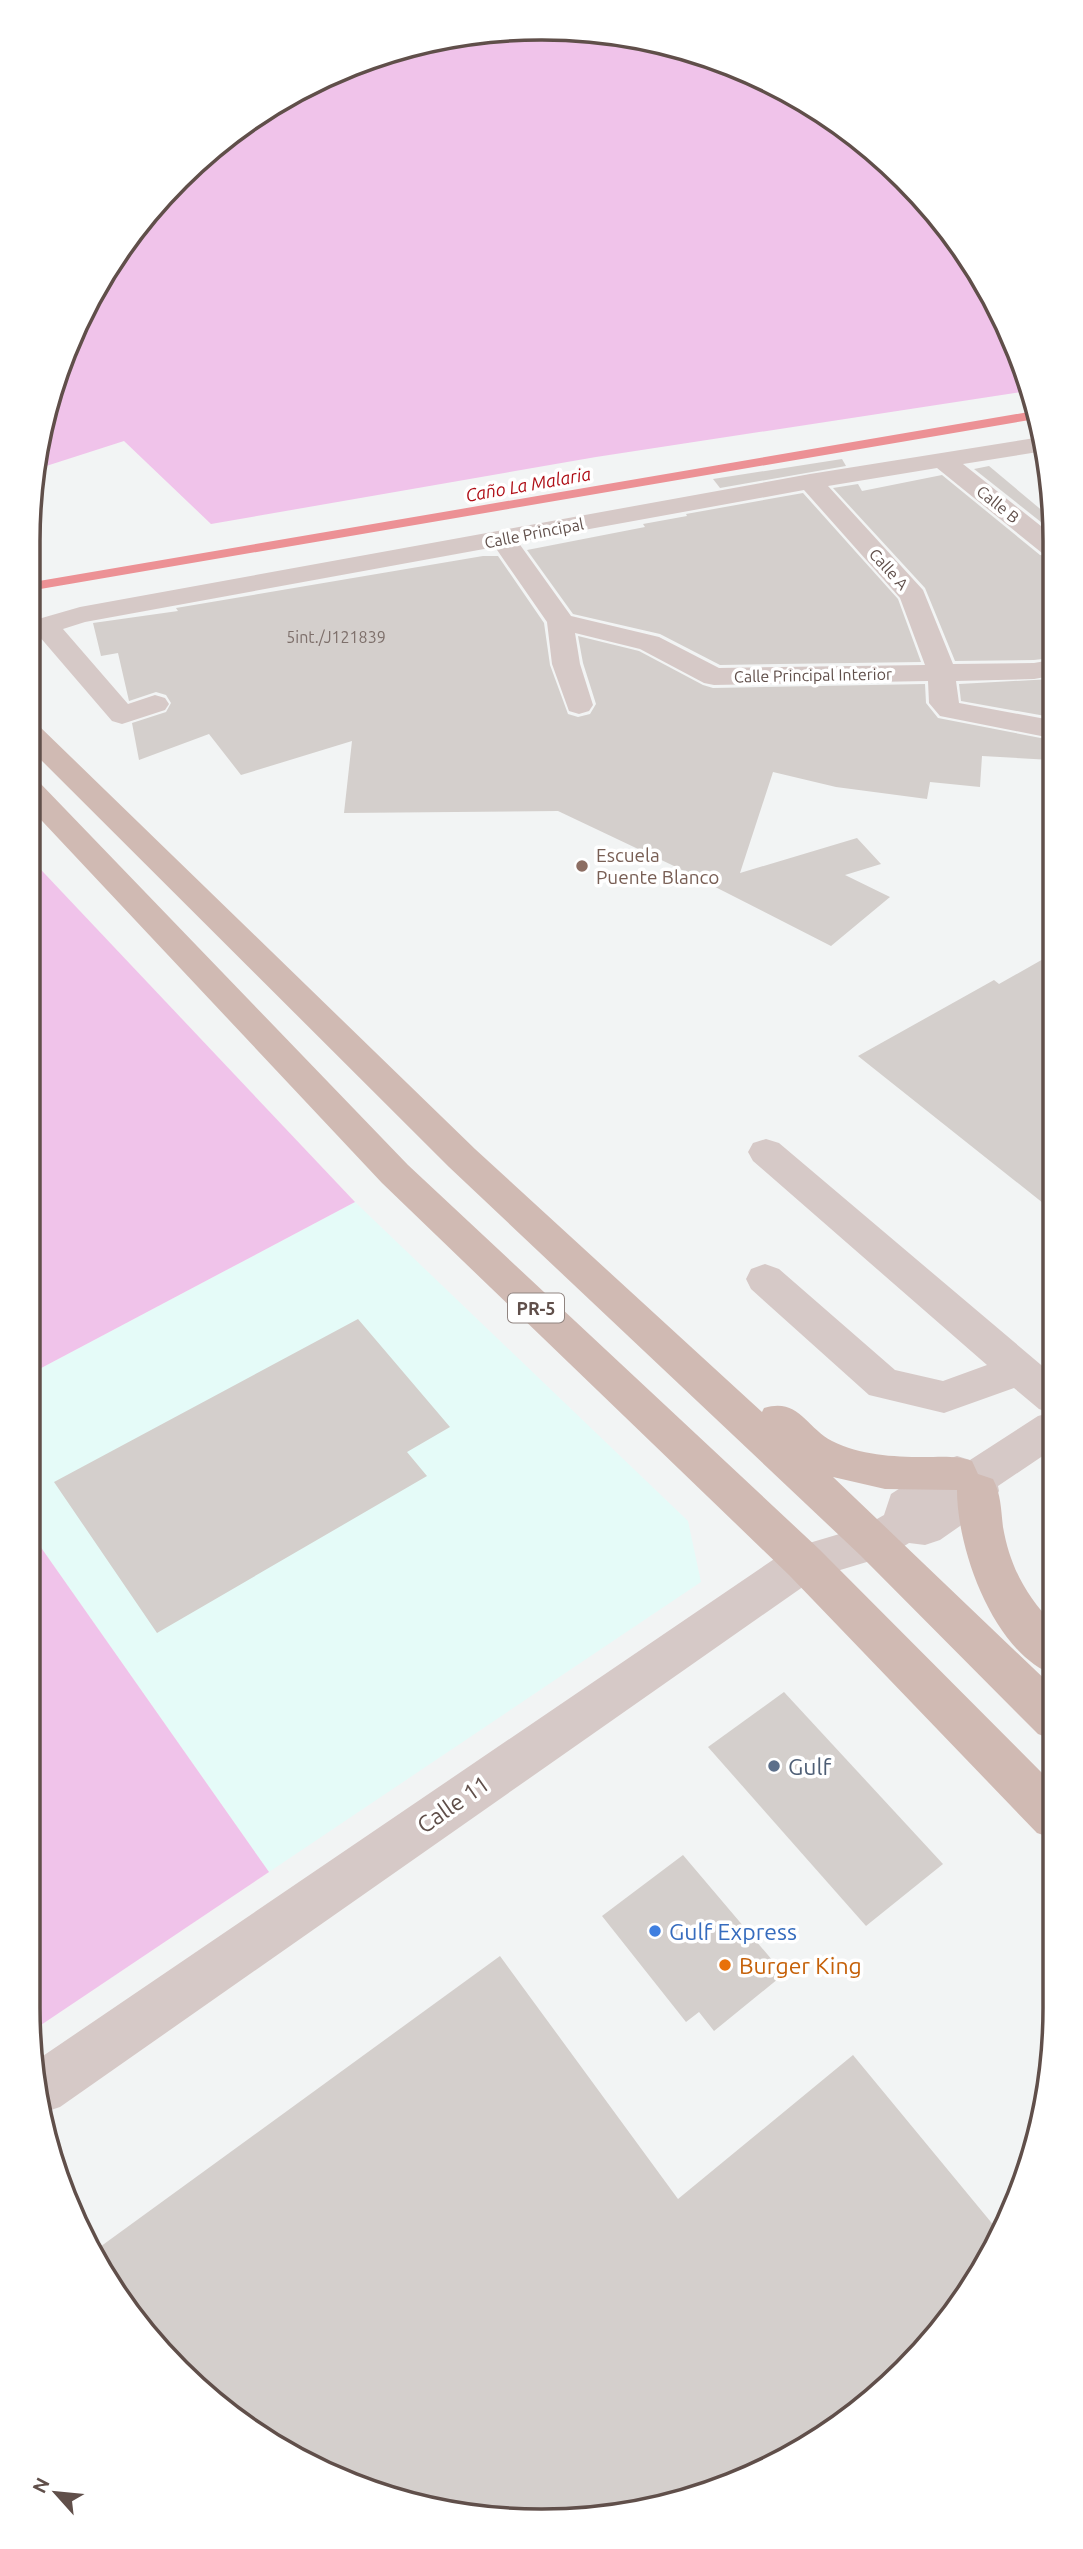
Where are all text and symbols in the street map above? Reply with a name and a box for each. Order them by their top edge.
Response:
water label: Caño La Malaria [464,463,593,505]
street label: Calle B [973,482,1023,526]
street label: Calle Principal [483,515,585,551]
street label: Calle A [866,545,913,594]
house number: 5int./J121839 [286,628,386,646]
street label: Calle Principal Interior [734,665,892,685]
place label: Escuela Puente Blanco [596,844,719,888]
marker: Escuela Puente Blanco [574,858,590,874]
road number: PR-5 [508,1294,564,1322]
place label: Gulf [788,1754,831,1779]
marker: Gulf [766,1758,782,1774]
street label: Calle 11 [412,1770,494,1838]
place label: Gulf Express [669,1919,797,1944]
marker: Gulf Express [647,1923,663,1939]
place label: Burger King [739,1953,862,1978]
marker: Burger King [717,1957,733,1973]
north arrow [21,2458,91,2528]
text: N [28,2474,54,2497]

